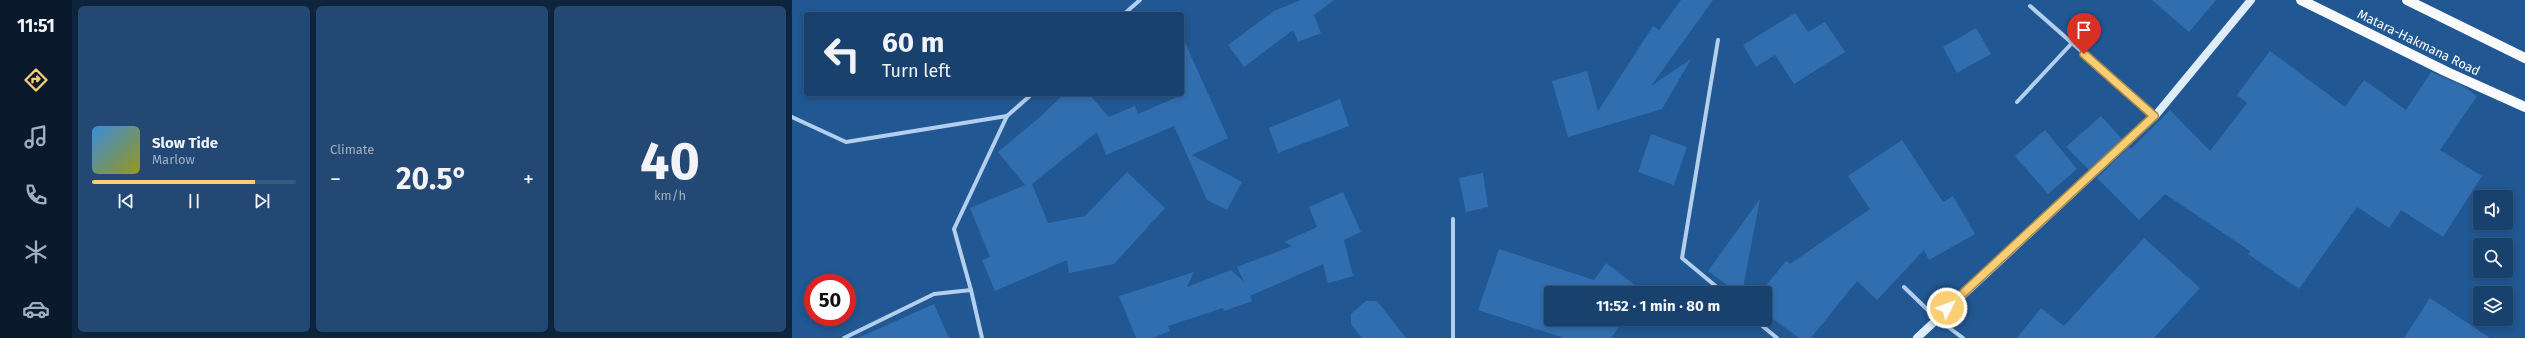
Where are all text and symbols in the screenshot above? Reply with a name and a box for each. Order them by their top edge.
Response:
street label: Matara-Hakmana Road [2355,6,2483,79]
pin [2067,13,2101,54]
text: 11:51 [17,15,55,37]
icon: arrive [2073,19,2095,41]
text: 60 m [882,26,944,59]
icon: left [816,28,868,80]
text: Turn left [882,60,951,82]
icon: directions [22,66,50,94]
icon: music [22,123,50,151]
text: 40 [640,130,700,193]
text: Slow Tide [152,134,218,152]
text: Climate [330,142,374,157]
text: Marlow [152,152,195,167]
text: 20.5° [396,161,468,197]
text: − [330,166,341,193]
text: + [523,166,534,193]
icon: phone [22,181,50,209]
text: km/h [654,188,686,203]
icon: previous [115,190,137,212]
icon: pause [183,190,205,212]
icon: next [251,190,273,212]
map controls [2473,190,2513,326]
button: sound [2473,190,2513,230]
icon: climate [22,238,50,266]
button: search [2473,238,2513,278]
speed limit sign: 50 [804,274,856,326]
button: layers [2473,286,2513,326]
position arrow [1926,287,1968,329]
icon: car [22,295,50,323]
text: 11:52 · 1 min · 80 m [1596,297,1720,315]

